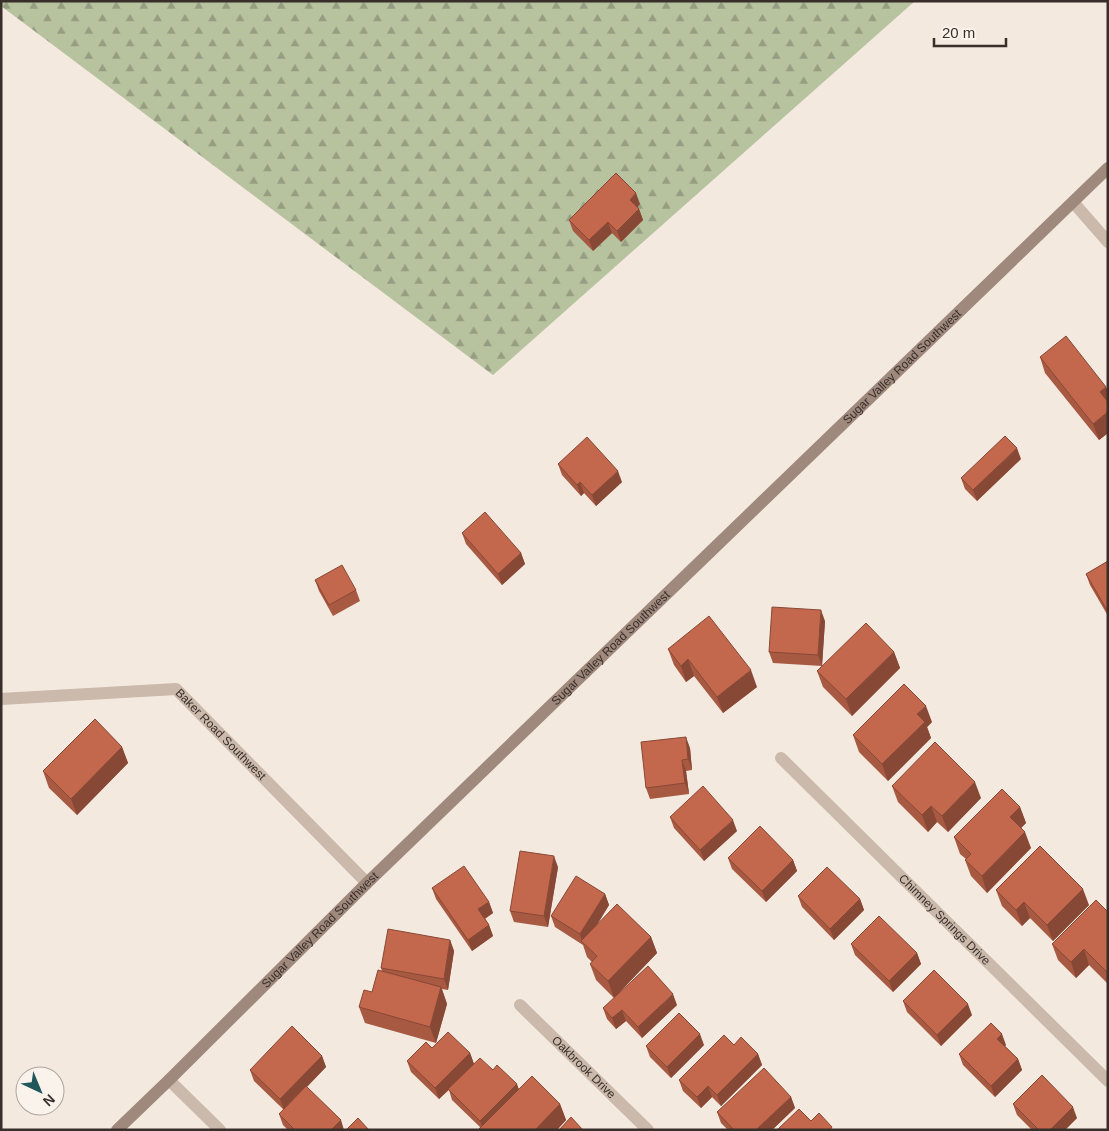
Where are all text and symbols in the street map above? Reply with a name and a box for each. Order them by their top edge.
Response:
scale bar [934,15,1006,47]
text: 20 m [942,24,975,41]
street label: Sugar Valley Road Southwest [840,306,965,427]
street label: Sugar Valley Road Southwest [549,587,673,708]
street label: Baker Road Southwest [173,686,269,784]
street label: Sugar Valley Road Southwest [259,869,382,991]
street label: Chimney Springs Drive [896,871,993,968]
street label: Oakbrook Drive [549,1033,619,1102]
north arrow [15,1066,65,1116]
text: N [40,1091,58,1110]

